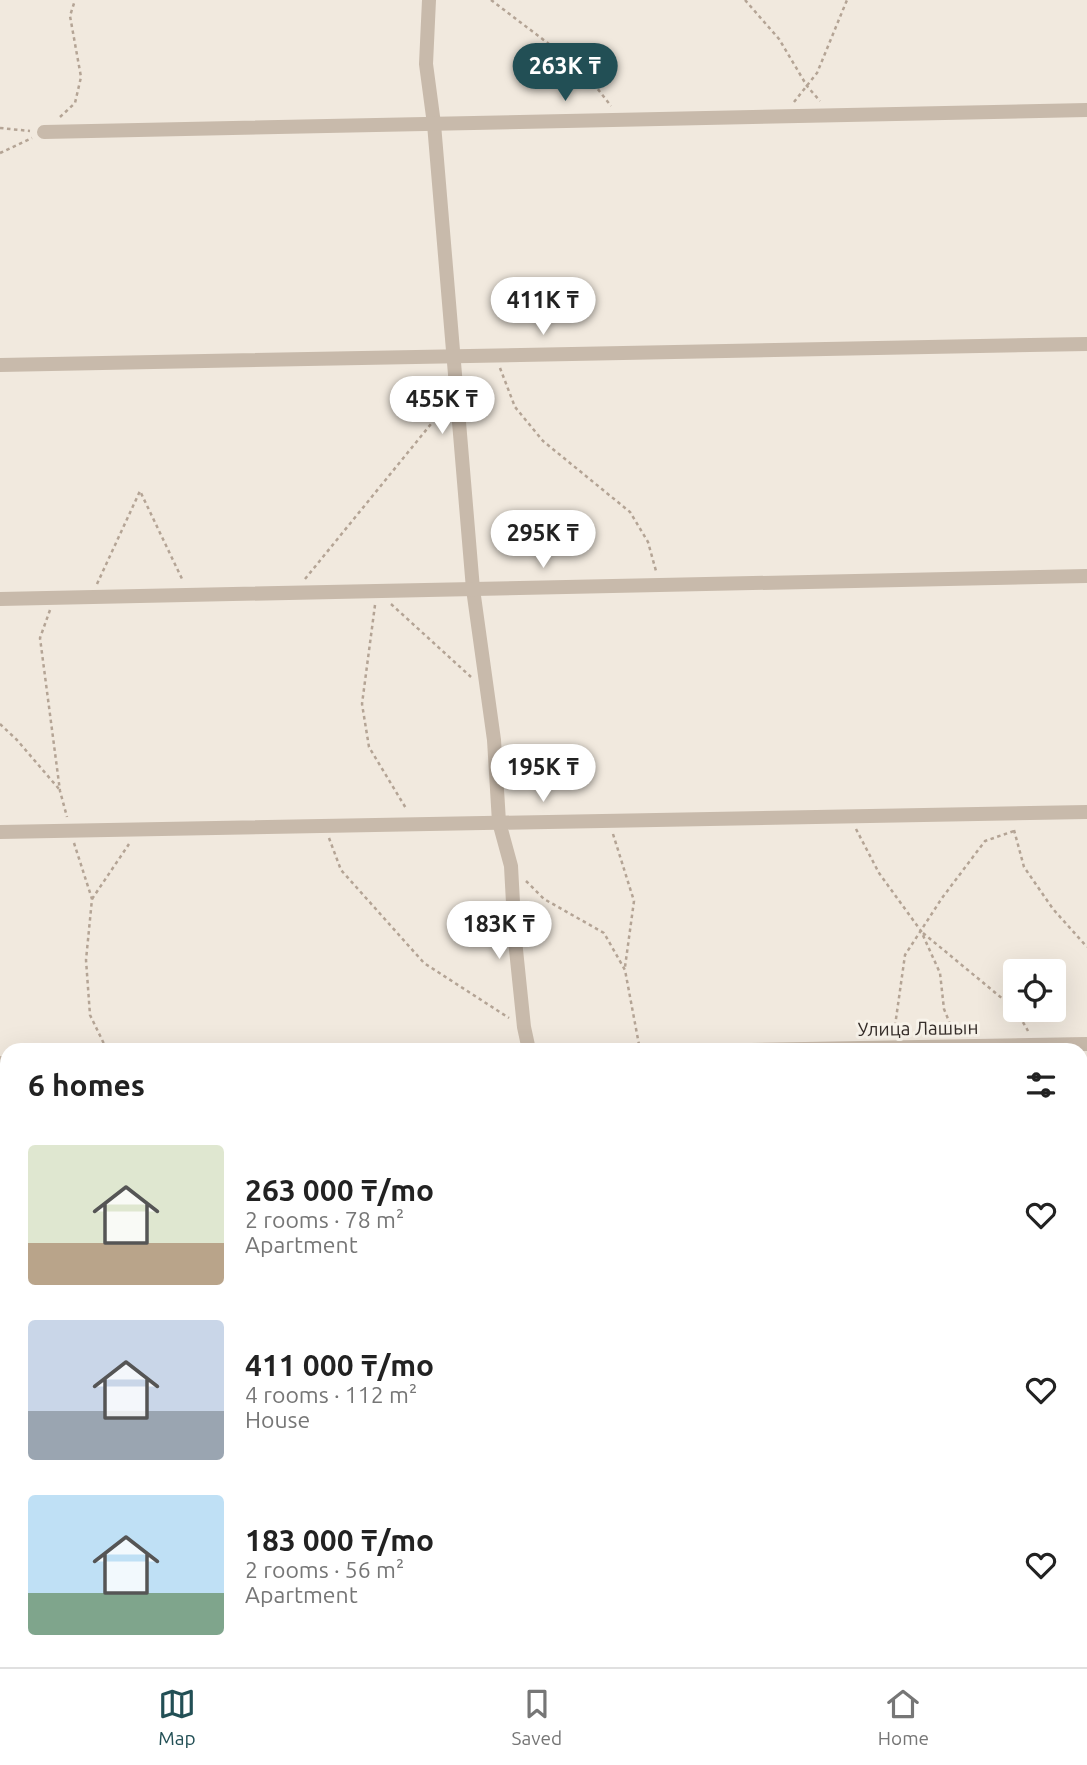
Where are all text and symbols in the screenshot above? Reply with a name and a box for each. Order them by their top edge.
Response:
pin: 263K ₸ [508,43,622,103]
text: 263K ₸ [529,53,601,78]
pin: 411K ₸ [486,278,600,337]
text: 411K ₸ [507,287,579,312]
pin: 455K ₸ [385,376,499,436]
text: 455K ₸ [406,386,478,411]
pin: 295K ₸ [486,510,600,570]
text: 295K ₸ [507,520,579,545]
pin: 195K ₸ [486,744,600,804]
text: 195K ₸ [507,754,579,779]
pin: 183K ₸ [442,902,556,961]
text: 183K ₸ [463,911,535,936]
map controls [1003,959,1066,1022]
button: locate [1003,959,1066,1022]
street label: Улица Лашын [857,1016,979,1040]
icon: filters [1022,1066,1060,1104]
text: 6 homes [28,1068,145,1102]
icon: home [84,1173,168,1257]
text: 263 000 ₸/mo [245,1173,434,1207]
icon: heart [1022,1196,1060,1234]
text: 2 rooms · 78 m² [245,1207,404,1232]
text: Apartment [245,1232,358,1257]
icon: home [84,1348,168,1432]
text: 411 000 ₸/mo [245,1348,434,1382]
icon: heart [1022,1371,1060,1409]
text: 4 rooms · 112 m² [245,1382,417,1407]
text: House [245,1407,310,1432]
icon: home [84,1523,168,1607]
text: 183 000 ₸/mo [245,1523,434,1557]
icon: heart [1022,1546,1060,1584]
text: 2 rooms · 56 m² [245,1557,404,1582]
text: Apartment [245,1582,358,1607]
tab: Map [158,1685,196,1749]
tab: Saved [512,1685,562,1749]
tab: Home [878,1685,929,1749]

